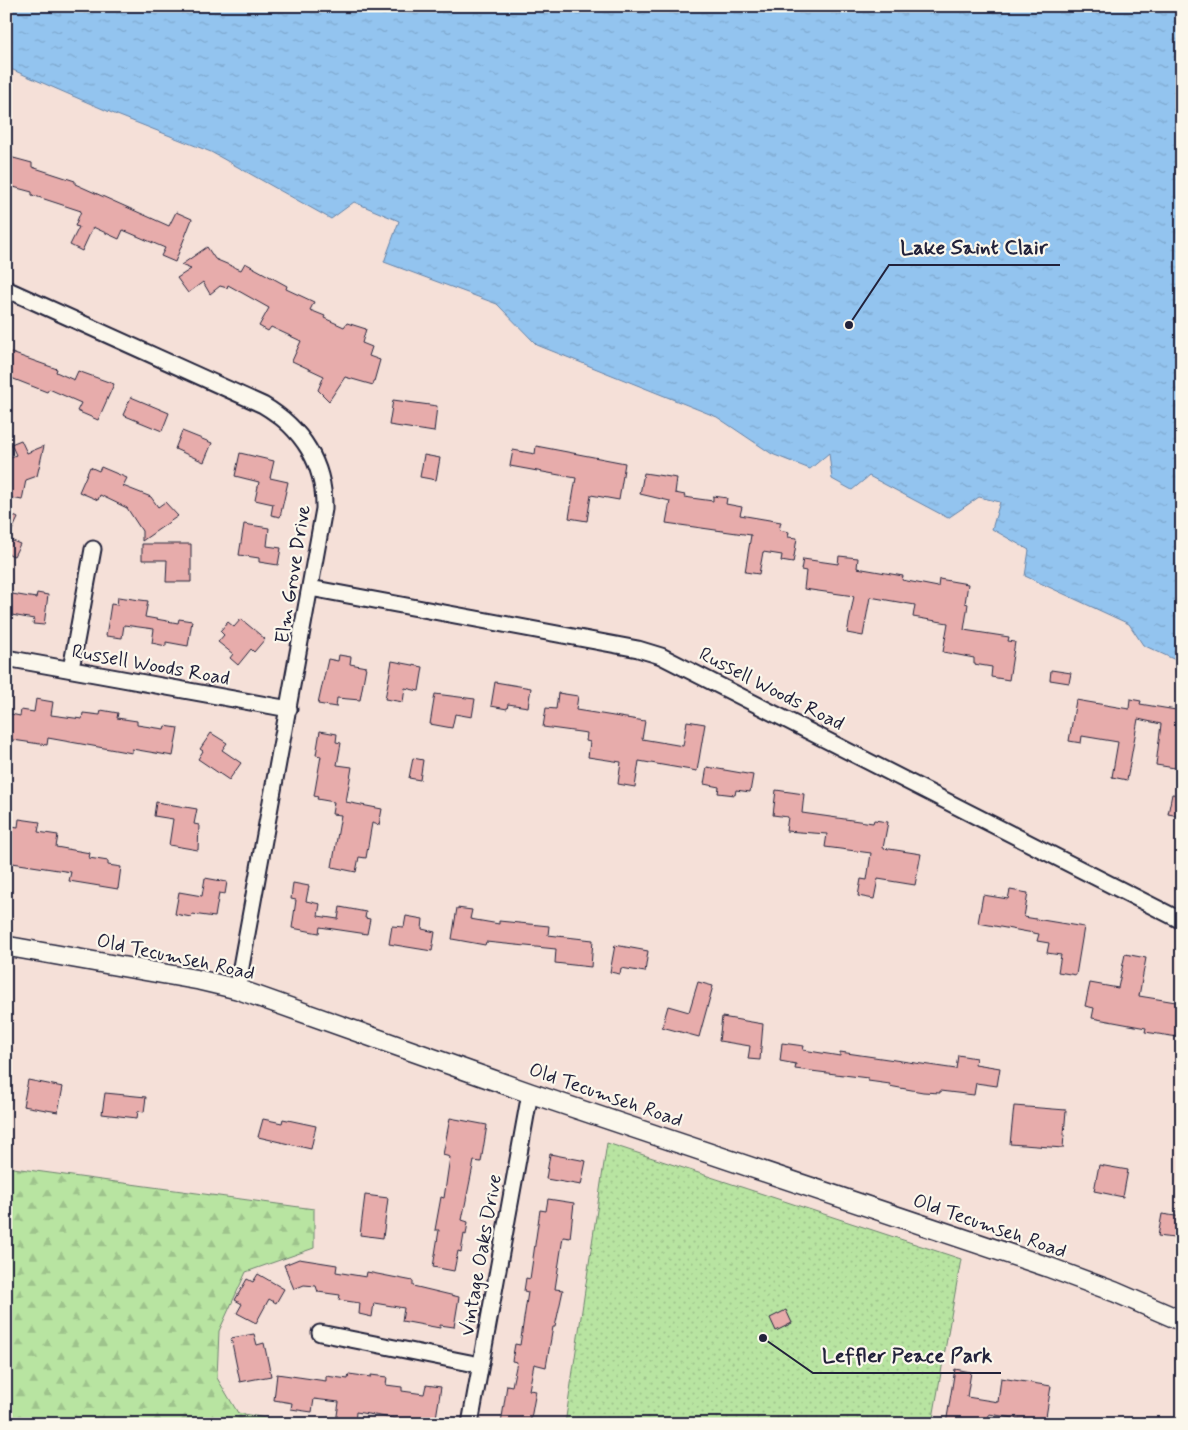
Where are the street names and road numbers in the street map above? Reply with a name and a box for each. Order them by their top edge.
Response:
street label: Elm Grove Drive [269,503,318,646]
street label: Russell Woods Road [70,638,232,693]
street label: Russell Woods Road [694,641,849,738]
street label: Old Tecumseh Road [94,928,257,987]
street label: Old Tecumseh Road [525,1056,686,1134]
street label: Vintage Oaks Drive [454,1172,509,1338]
street label: Old Tecumseh Road [909,1187,1070,1265]

